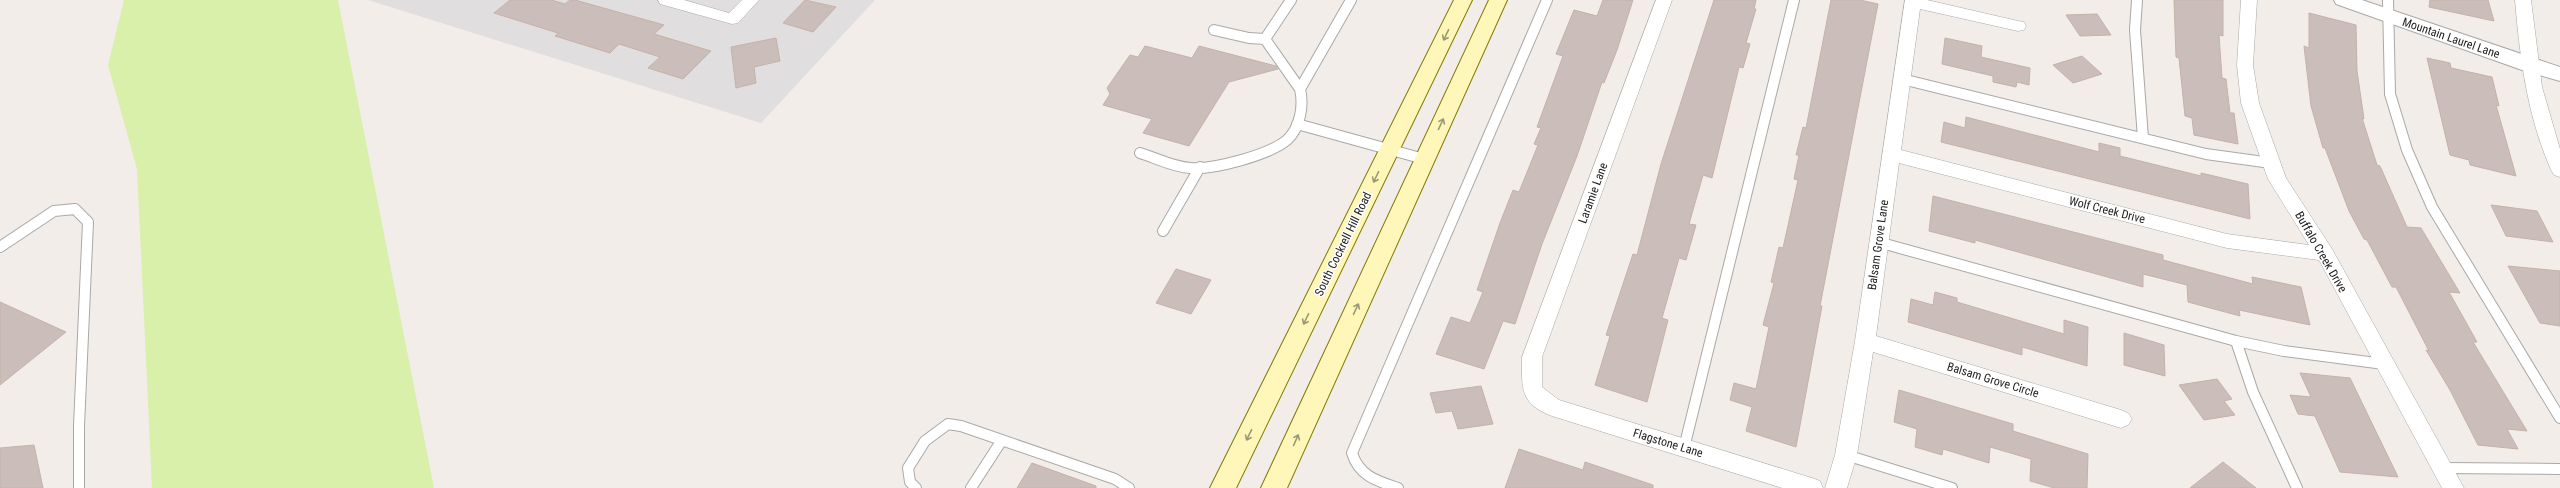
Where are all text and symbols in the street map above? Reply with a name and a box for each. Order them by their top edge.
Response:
street label: Mountain Laurel Lane [2400,15,2502,61]
one-way arrow [1441,29,1449,41]
one-way arrow [1438,118,1445,130]
street label: Laramie Lane [1576,160,1611,225]
one-way arrow [1372,171,1379,183]
street label: South Cockrell Hill Road [1312,190,1374,298]
street label: Wolf Creek Drive [2067,194,2147,226]
street label: Balsam Grove Lane [1865,199,1891,291]
street label: Buffalo Creek Drive [2292,209,2350,295]
one-way arrow [1352,303,1360,315]
one-way arrow [1302,312,1309,324]
street label: Balsam Grove Circle [1945,359,2041,401]
street label: Flagstone Lane [1631,426,1705,460]
one-way arrow [1245,429,1252,441]
one-way arrow [1292,434,1300,446]

